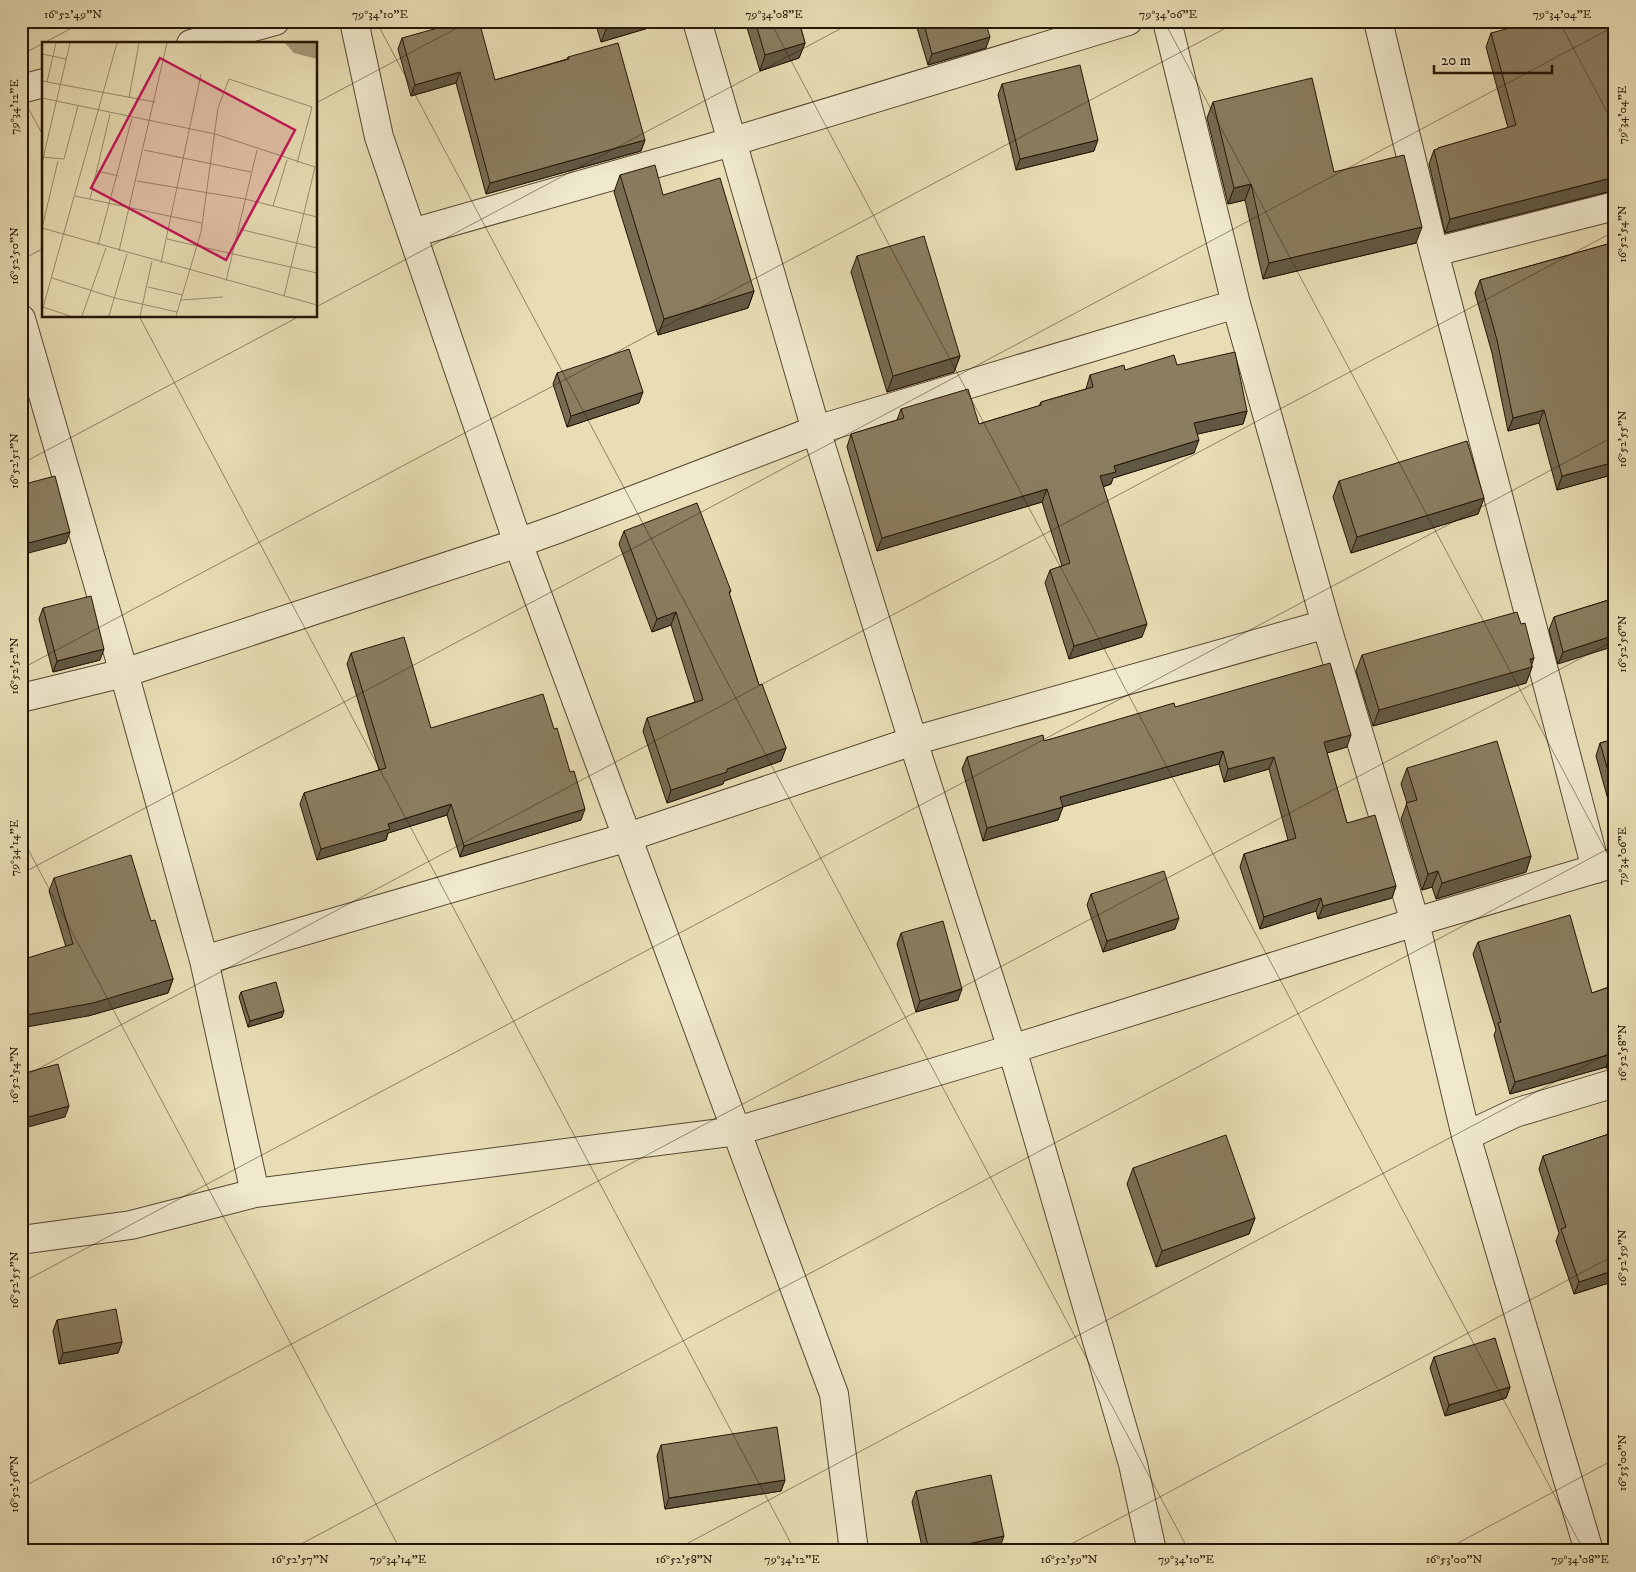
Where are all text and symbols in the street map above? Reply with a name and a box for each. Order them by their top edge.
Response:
text: 16°52'49"N [44,7,102,22]
text: 79°34'10"E [352,7,408,22]
text: 79°34'08"E [745,7,803,22]
text: 79°34'06"E [1139,7,1197,22]
text: 79°34'04"E [1533,7,1592,22]
inset map [42,42,318,318]
scale bar [1434,42,1551,74]
text: 20 m [1441,51,1471,70]
text: 79°34'12"E [7,79,22,135]
text: 79°34'04"E [1615,85,1630,144]
text: 16°52'54"N [1615,205,1630,263]
text: 16°52'50"N [7,227,22,285]
text: 16°52'55"N [1615,410,1630,468]
text: 16°52'51"N [7,433,22,489]
text: 16°52'56"N [1615,615,1630,673]
text: 16°52'52"N [7,637,22,695]
text: 79°34'14"E [7,819,22,876]
text: 79°34'06"E [1615,827,1630,885]
text: 16°52'58"N [1615,1024,1630,1082]
text: 16°52'54"N [7,1046,22,1104]
text: 16°52'59"N [1615,1229,1630,1287]
text: 16°52'55"N [7,1251,22,1309]
text: 16°53'00"N [1615,1435,1630,1491]
text: 16°52'56"N [7,1455,22,1513]
text: 16°52'57"N [271,1552,329,1567]
text: 79°34'14"E [370,1552,427,1567]
text: 16°52'58"N [655,1552,713,1567]
text: 79°34'12"E [764,1552,820,1567]
text: 16°52'59"N [1040,1552,1098,1567]
text: 79°34'10"E [1158,1552,1214,1567]
text: 16°53'00"N [1426,1552,1482,1567]
text: 79°34'08"E [1551,1552,1609,1567]

